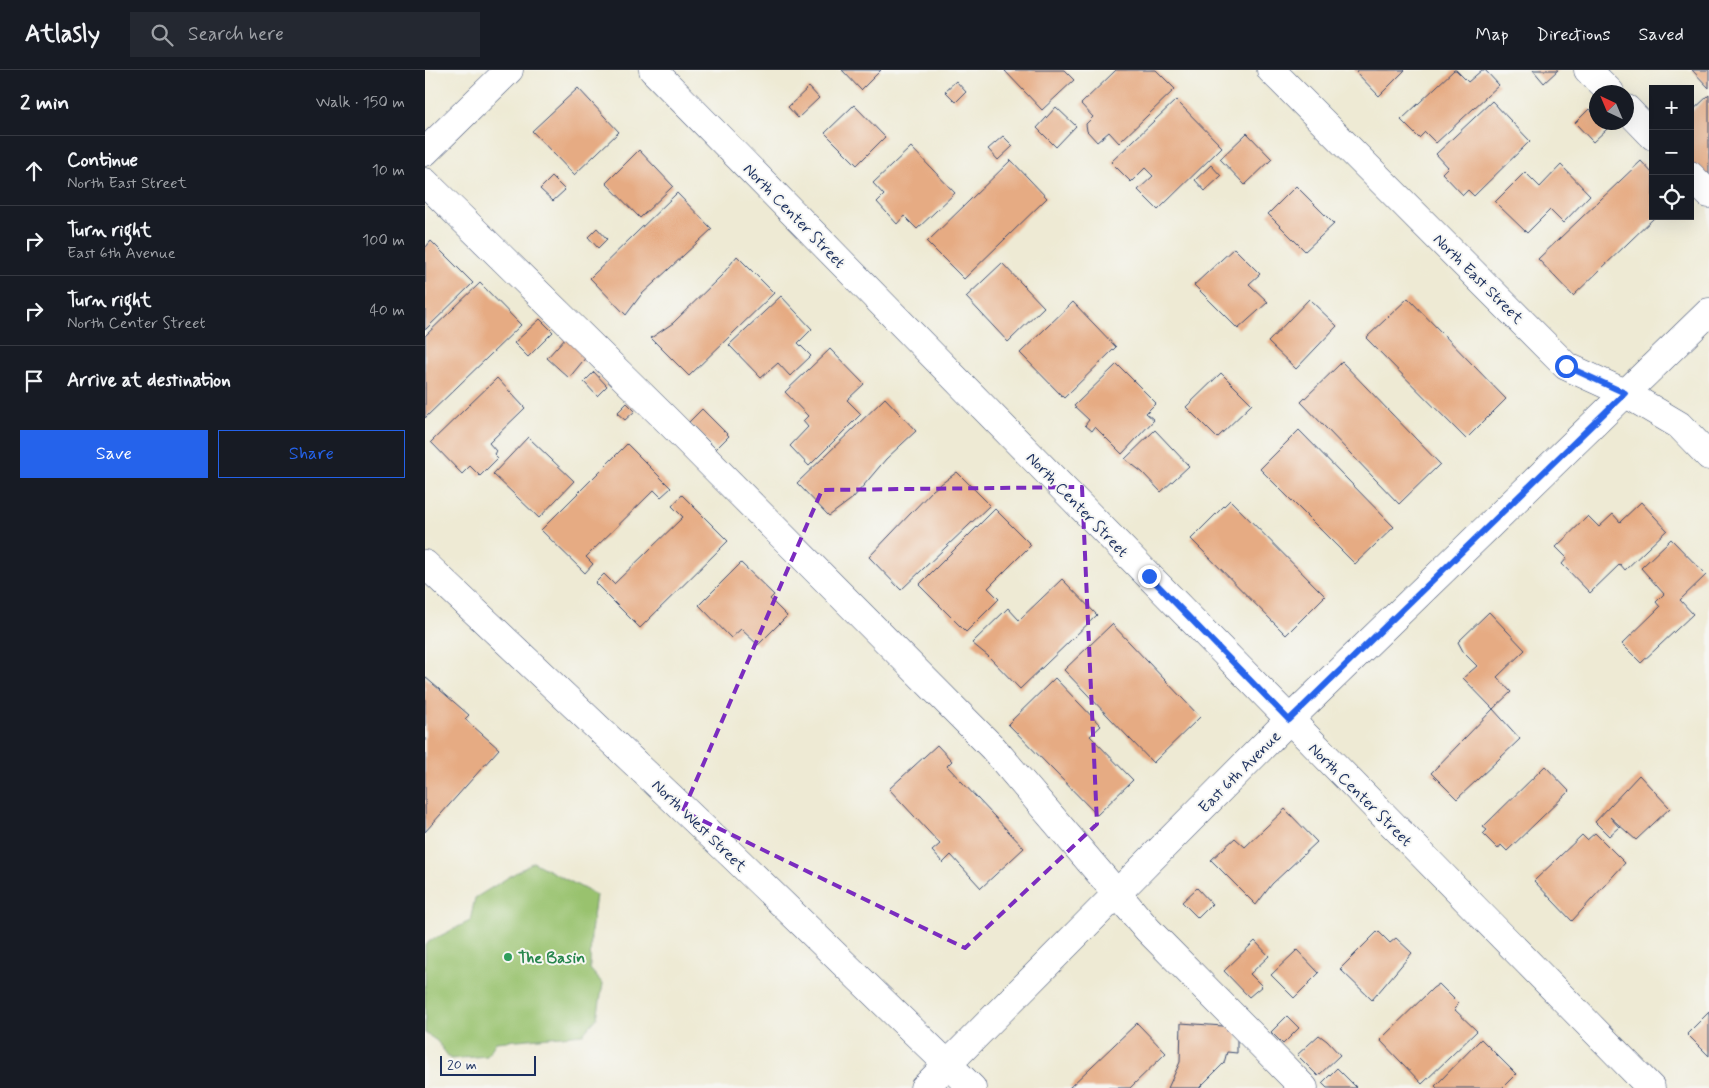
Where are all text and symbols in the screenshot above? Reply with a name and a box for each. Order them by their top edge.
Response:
search box [130,12,480,57]
text: Atlasly [25,19,100,50]
icon: search [148,21,176,49]
text: Search here [188,22,284,47]
text: Map [1476,23,1509,47]
text: Directions [1537,23,1611,47]
text: Saved [1639,23,1684,47]
north arrow [1589,85,1634,130]
map controls [1649,85,1694,220]
button: + [1649,85,1694,130]
text: 2 min [20,89,69,117]
text: Walk · 150 m [316,92,405,113]
button: − [1649,130,1694,175]
text: Continue [67,148,138,173]
icon: ahead [20,157,48,185]
street label: North Center Street [738,159,850,273]
text: 10 m [372,160,405,181]
text: North East Street [67,173,187,194]
button: locate [1649,175,1694,220]
text: Turn right [67,218,151,243]
icon: right [20,227,48,255]
street label: North East Street [1428,229,1528,329]
text: 100 m [362,230,405,251]
text: East 6th Avenue [67,243,176,264]
text: Turn right [67,288,151,313]
icon: right [20,297,48,325]
text: 40 m [369,300,405,321]
text: North Center Street [67,313,205,334]
route start [1555,355,1578,378]
icon: arrive [20,367,48,395]
text: Arrive at destination [67,368,231,393]
button: Save [20,430,208,478]
button: Share [218,430,405,478]
street label: North Center Street [1021,448,1133,562]
route end [1138,565,1161,588]
street label: East 6th Avenue [1194,726,1286,818]
street label: North Center Street [1304,739,1416,851]
street label: North West Street [647,775,751,877]
place label: The Basin [518,948,585,969]
marker: The Basin [502,951,514,963]
scale bar [440,1053,536,1076]
text: 20 m [447,1056,477,1074]

